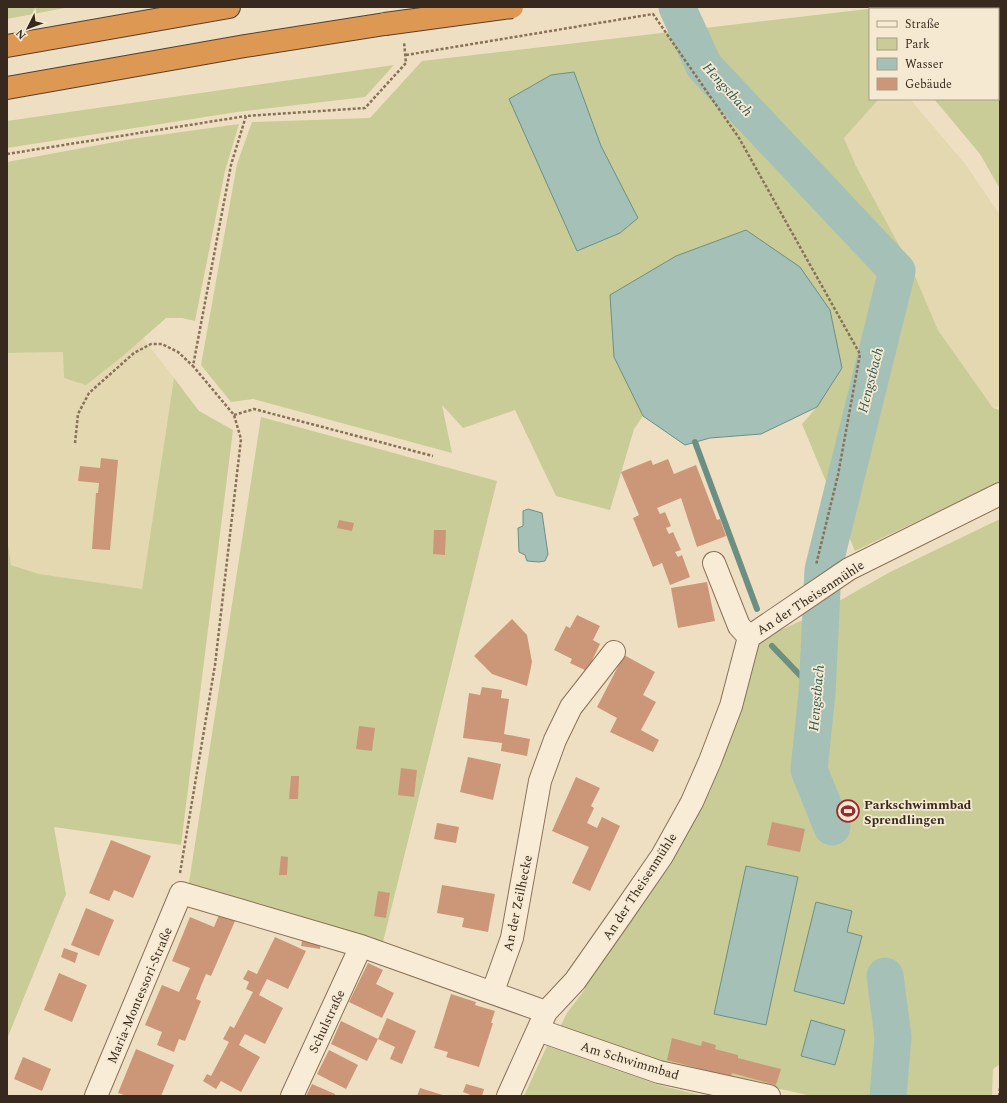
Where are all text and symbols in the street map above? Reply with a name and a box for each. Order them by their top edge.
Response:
north arrow [8,8,48,48]
legend [869,8,999,100]
text: Straße [905,15,940,34]
text: N [12,25,30,43]
text: Park [905,35,930,54]
text: Wasser [905,55,943,74]
water label: Hengstbach [698,58,758,121]
text: Gebäude [905,75,952,94]
water label: Hengstbach [852,345,889,415]
street label: An der Theisenmühle [753,555,868,640]
water label: Hengstbach [803,664,830,732]
place label: Parkschwimmbad Sprendlingen [864,795,972,830]
sports icon: Parkschwimmbad Sprendlingen [835,798,861,824]
street label: An der Theisenmühle [597,829,682,944]
street label: An der Zeilhecke [498,853,538,953]
street label: Maria-Montessori-Straße [102,924,178,1067]
street label: Schulstraße [303,986,350,1056]
street label: Am Schwimmbad [578,1036,681,1085]

